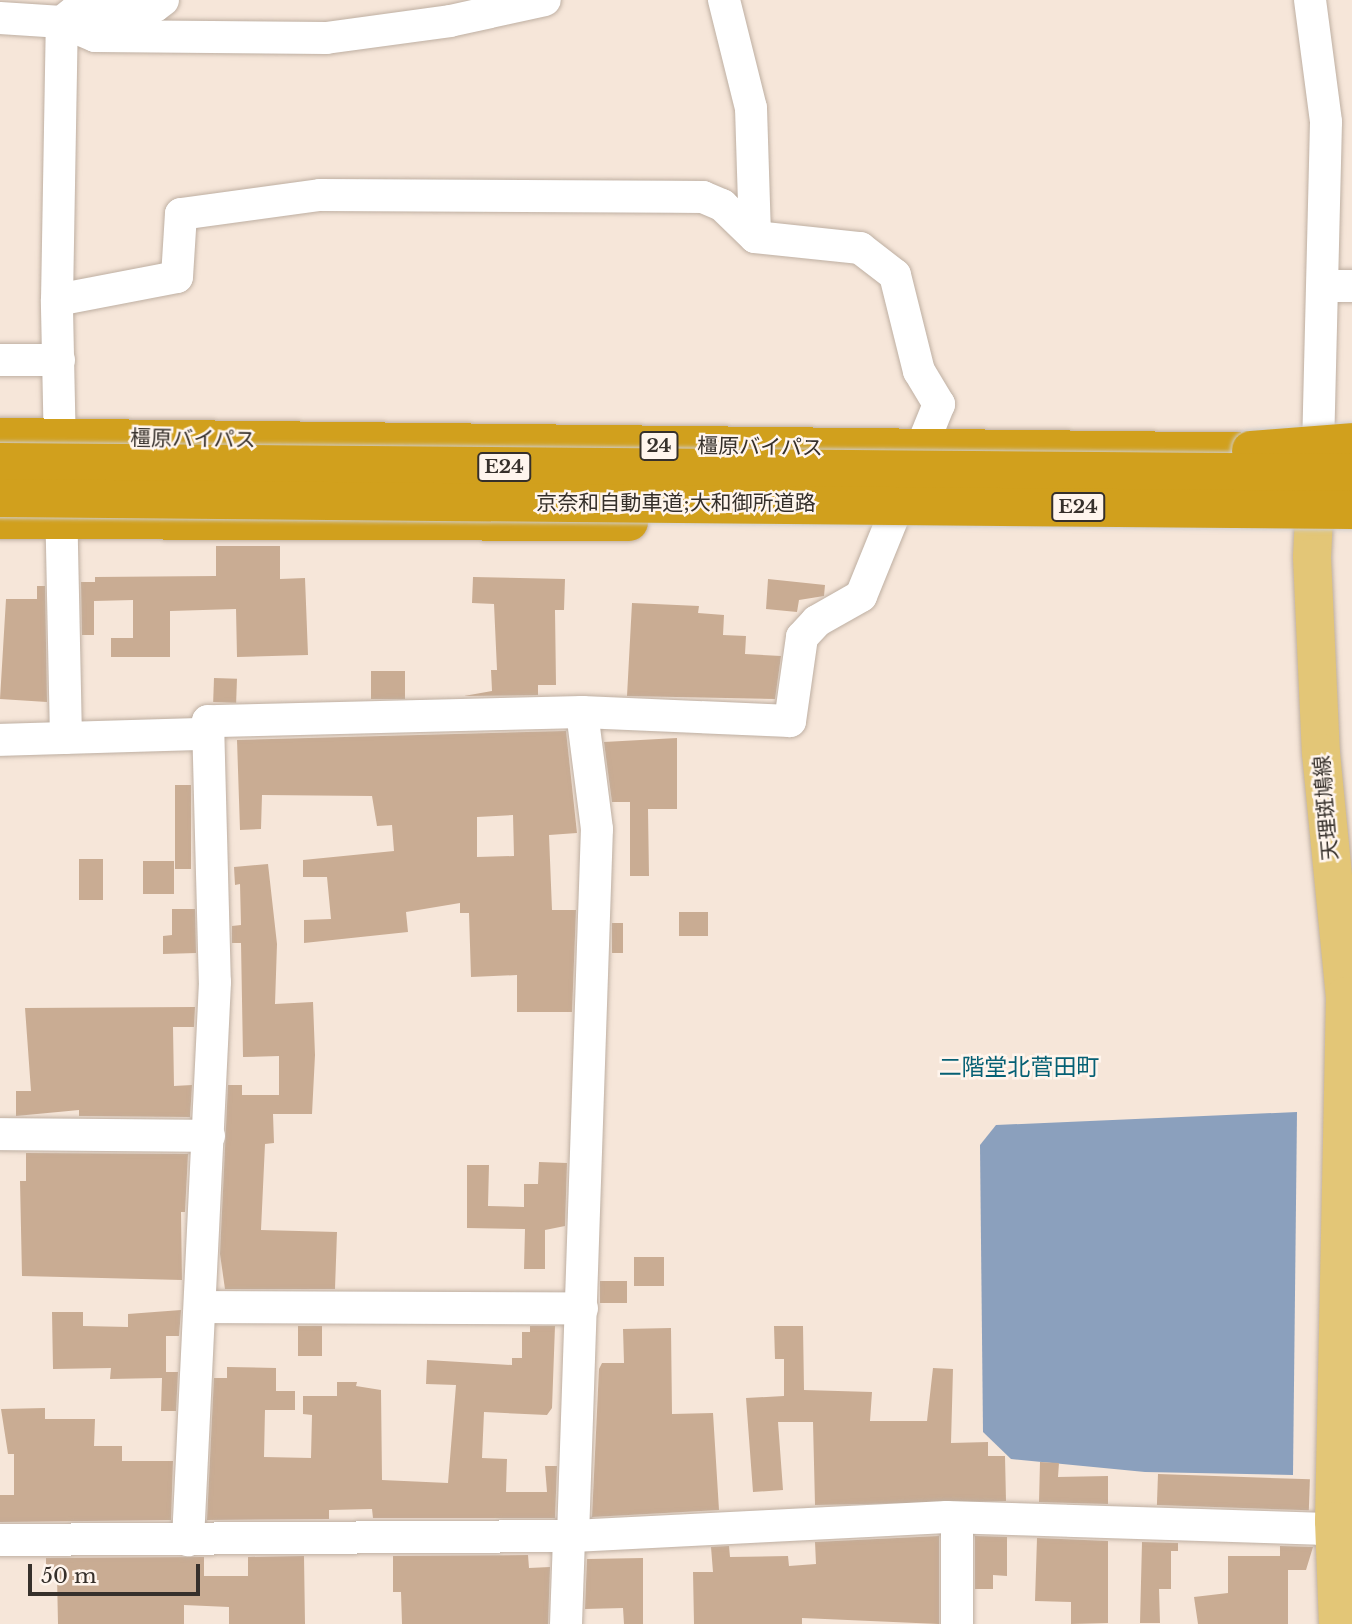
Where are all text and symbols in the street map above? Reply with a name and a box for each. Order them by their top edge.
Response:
street label: 橿原バイパス [130,425,256,453]
road number: 24 [638,430,680,462]
street label: 橿原バイパス [697,433,823,461]
road number: E24 [476,452,532,482]
street label: 京奈和自動車道;大和御所道路 [536,490,816,516]
road number: E24 [1050,492,1106,522]
street label: 天理斑鳩線 [1309,755,1343,861]
district label: 二階堂北菅田町 [939,1053,1099,1081]
scale bar [32,1550,203,1594]
text: 50 m [41,1563,96,1589]

